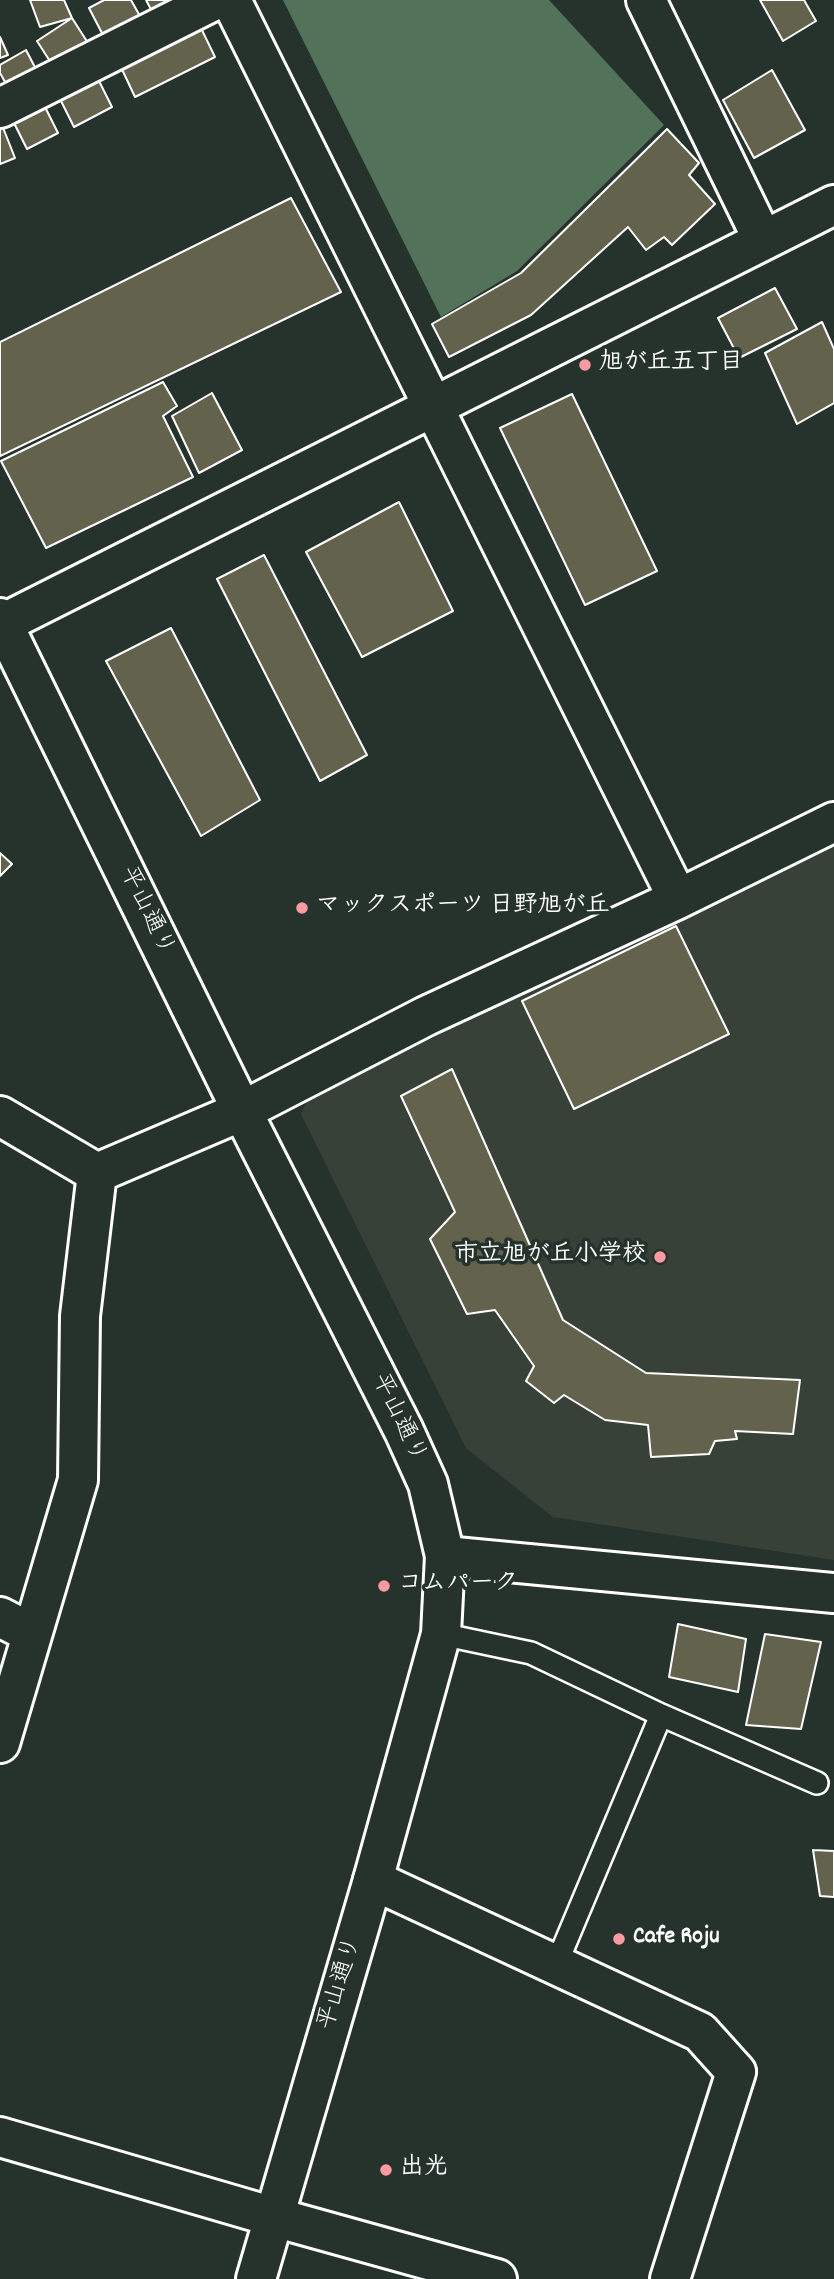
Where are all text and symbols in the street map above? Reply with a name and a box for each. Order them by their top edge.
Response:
place label: 旭が丘五丁目 [599,351,743,379]
marker: 旭が丘五丁目 [577,357,593,373]
street label: 平山通り [111,863,179,961]
place label: マックスポーツ 日野旭が丘 [316,894,609,922]
marker: マックスポーツ 日野旭が丘 [294,900,310,916]
place label: 市立旭が丘小学校 [454,1243,646,1271]
marker: 市立旭が丘小学校 [652,1249,668,1265]
street label: 平山通り [363,1370,431,1468]
place label: コムパーク [398,1572,518,1600]
marker: コムパーク [376,1578,392,1594]
place label: Cafe Roju [633,1925,720,1953]
marker: Cafe Roju [611,1931,627,1947]
street label: 平山通り [314,1934,370,2034]
place label: 出光 [400,2156,448,2184]
marker: 出光 [378,2162,394,2178]

